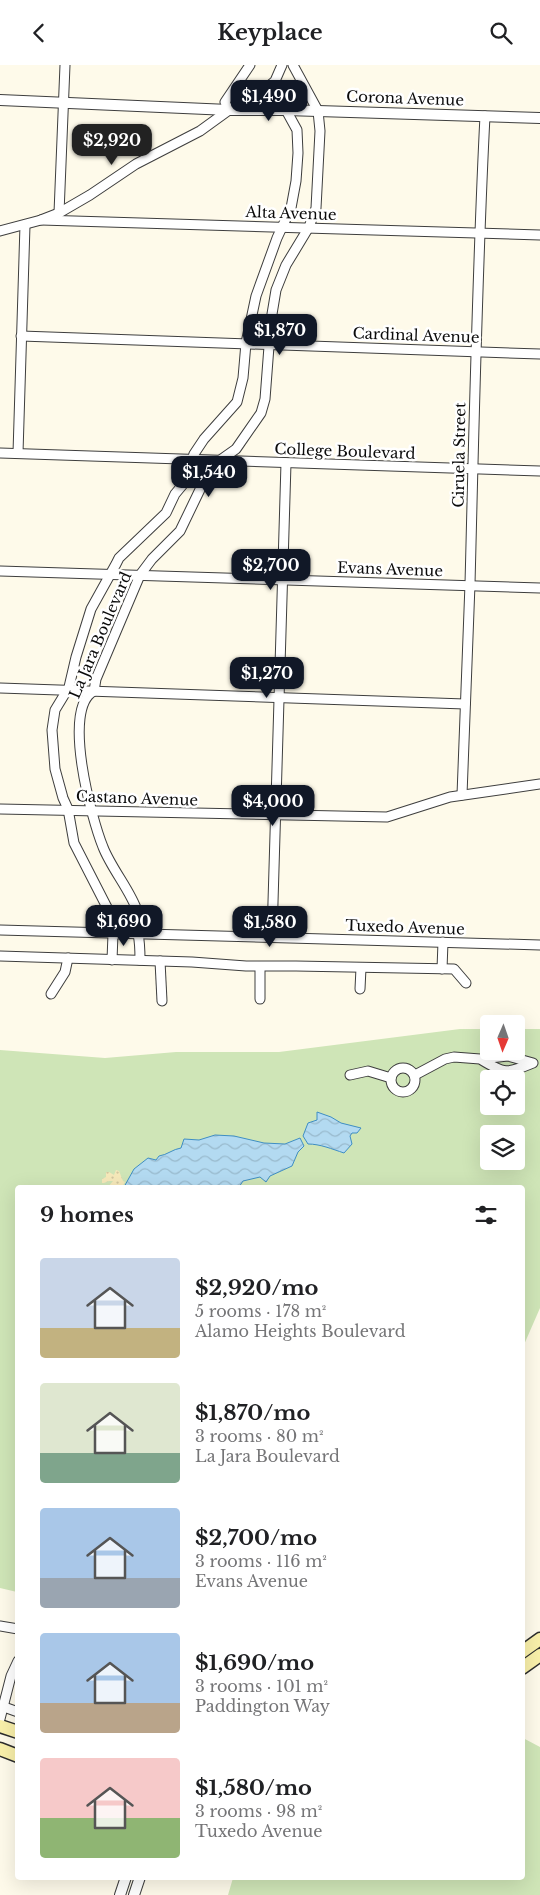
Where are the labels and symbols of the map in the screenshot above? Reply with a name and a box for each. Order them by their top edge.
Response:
pin: $1,490 [228,80,310,122]
street label: Corona Avenue [346,86,464,110]
pin: $2,920 [71,123,153,166]
street label: Alta Avenue [244,202,337,224]
pin: $1,870 [239,313,321,356]
street label: Cardinal Avenue [352,323,480,347]
street label: Ciruela Street [449,402,469,508]
street label: College Boulevard [274,439,416,463]
pin: $1,540 [168,455,250,498]
pin: $2,700 [230,549,312,591]
street label: Evans Avenue [337,558,443,580]
street label: La Jara Boulevard [65,569,135,701]
pin: $1,270 [226,657,308,699]
pin: $4,000 [232,785,314,827]
street label: Castano Avenue [76,786,198,810]
pin: $1,690 [83,905,165,947]
pin: $1,580 [229,905,311,948]
street label: Tuxedo Avenue [345,915,465,939]
north arrow [480,1015,525,1060]

